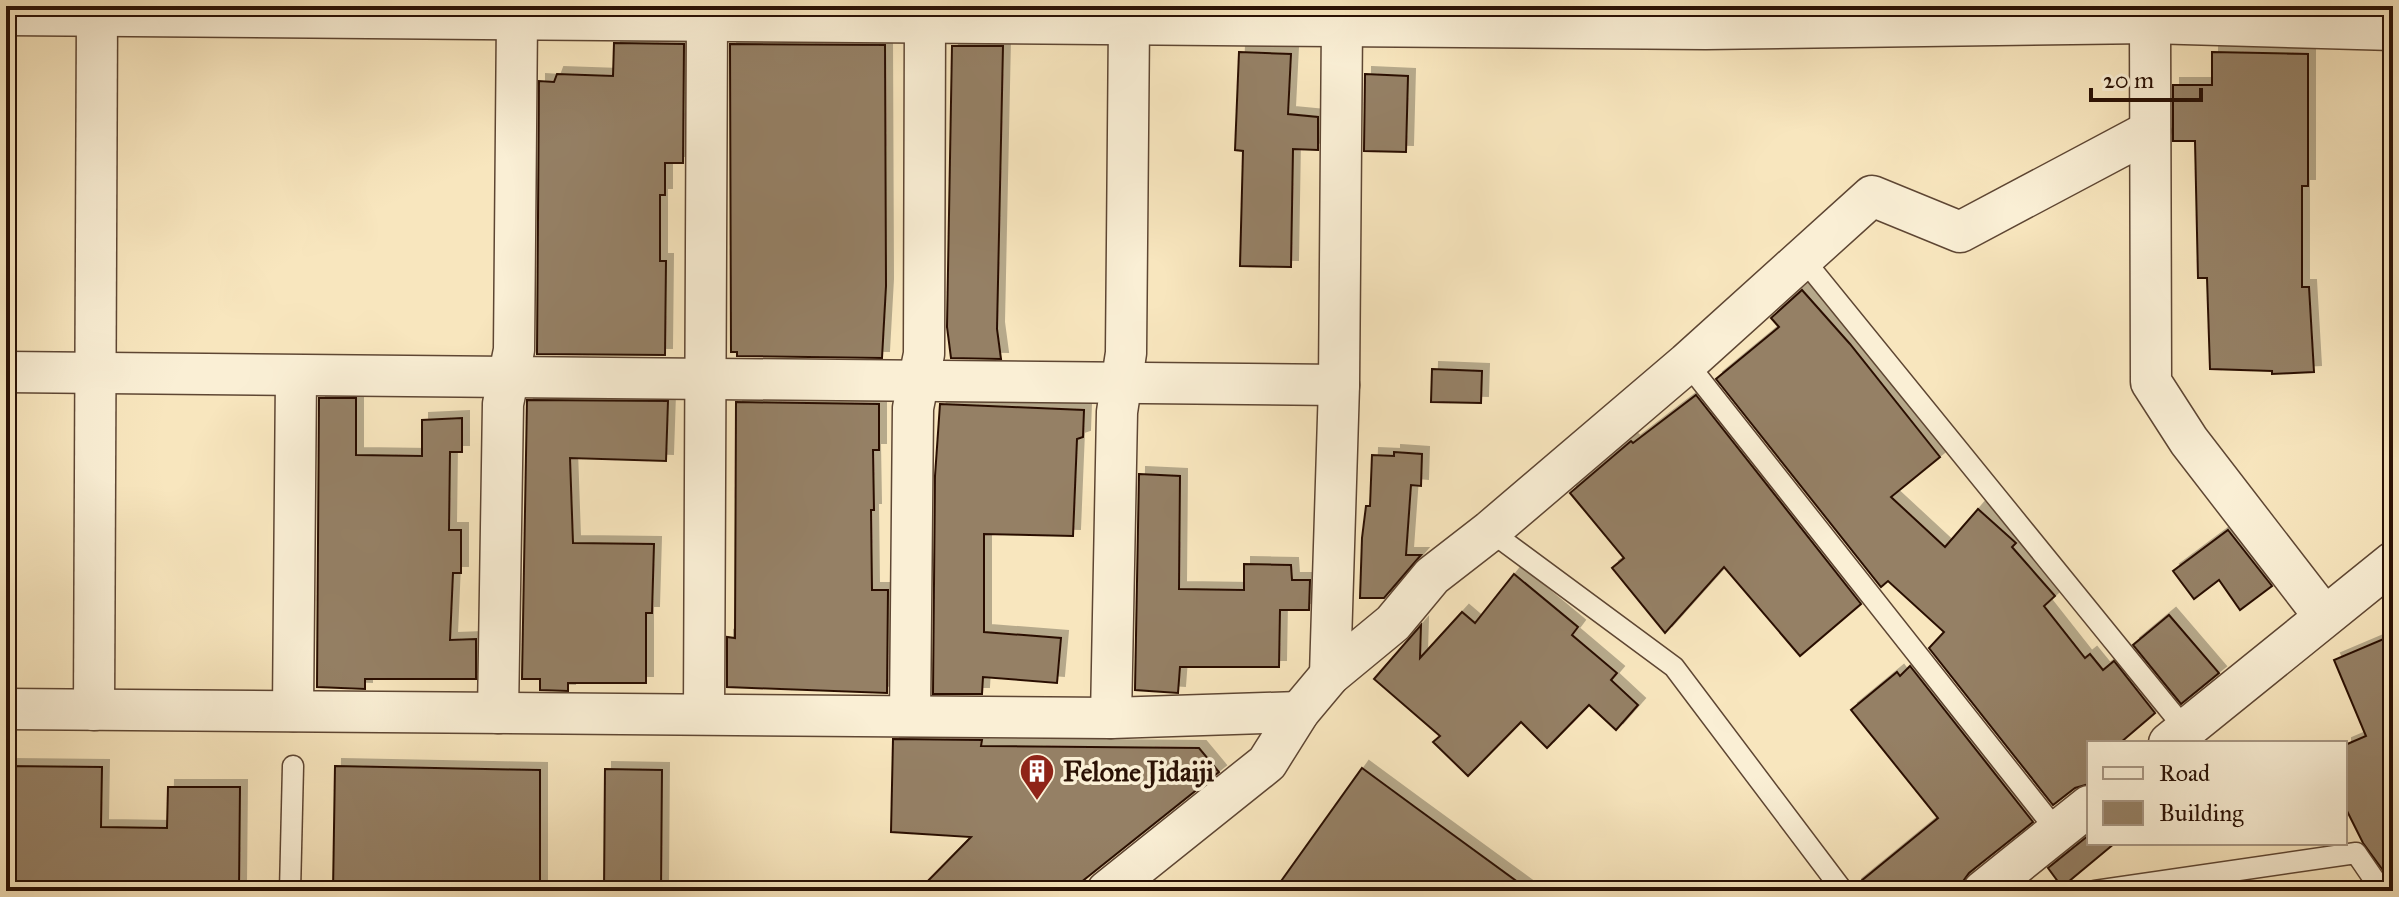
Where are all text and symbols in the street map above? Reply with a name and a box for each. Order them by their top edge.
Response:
scale bar [2091,52,2201,102]
text: 20 m [2103,65,2154,95]
legend [2087,741,2347,845]
building icon: Felone Jidaiji [1018,752,1056,802]
place label: Felone Jidaiji [1063,754,1214,789]
text: Road [2159,758,2210,788]
text: Building [2159,798,2244,828]

